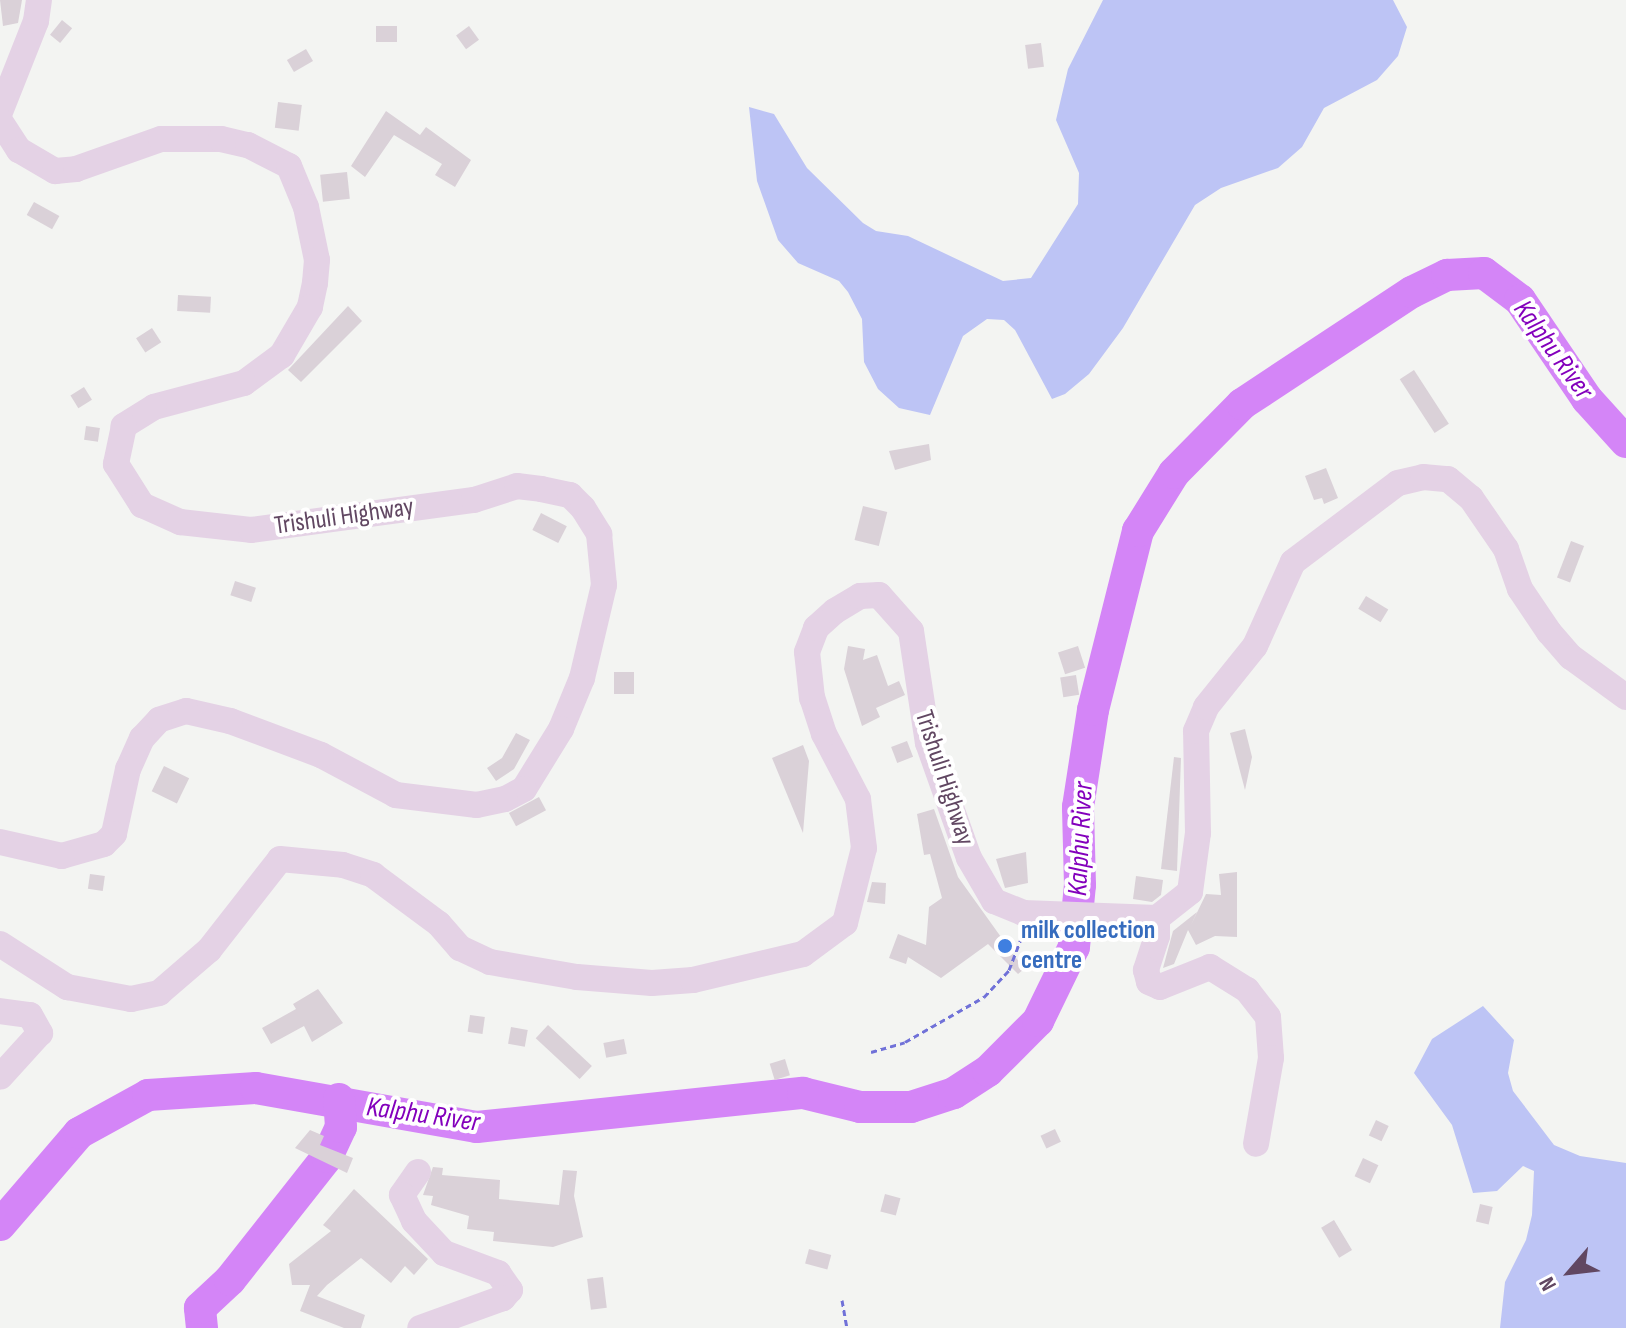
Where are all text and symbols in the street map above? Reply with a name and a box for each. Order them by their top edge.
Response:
water label: Kalphu River [1506,294,1600,406]
street label: Trishuli Highway [272,492,416,542]
street label: Trishuli Highway [907,706,981,850]
water label: Kalphu River [1061,781,1101,897]
place label: milk collection centre [1021,915,1155,976]
marker: milk collection centre [996,937,1014,955]
water label: Kalphu River [364,1090,482,1140]
north arrow [1530,1232,1610,1312]
text: N [1534,1272,1563,1295]

